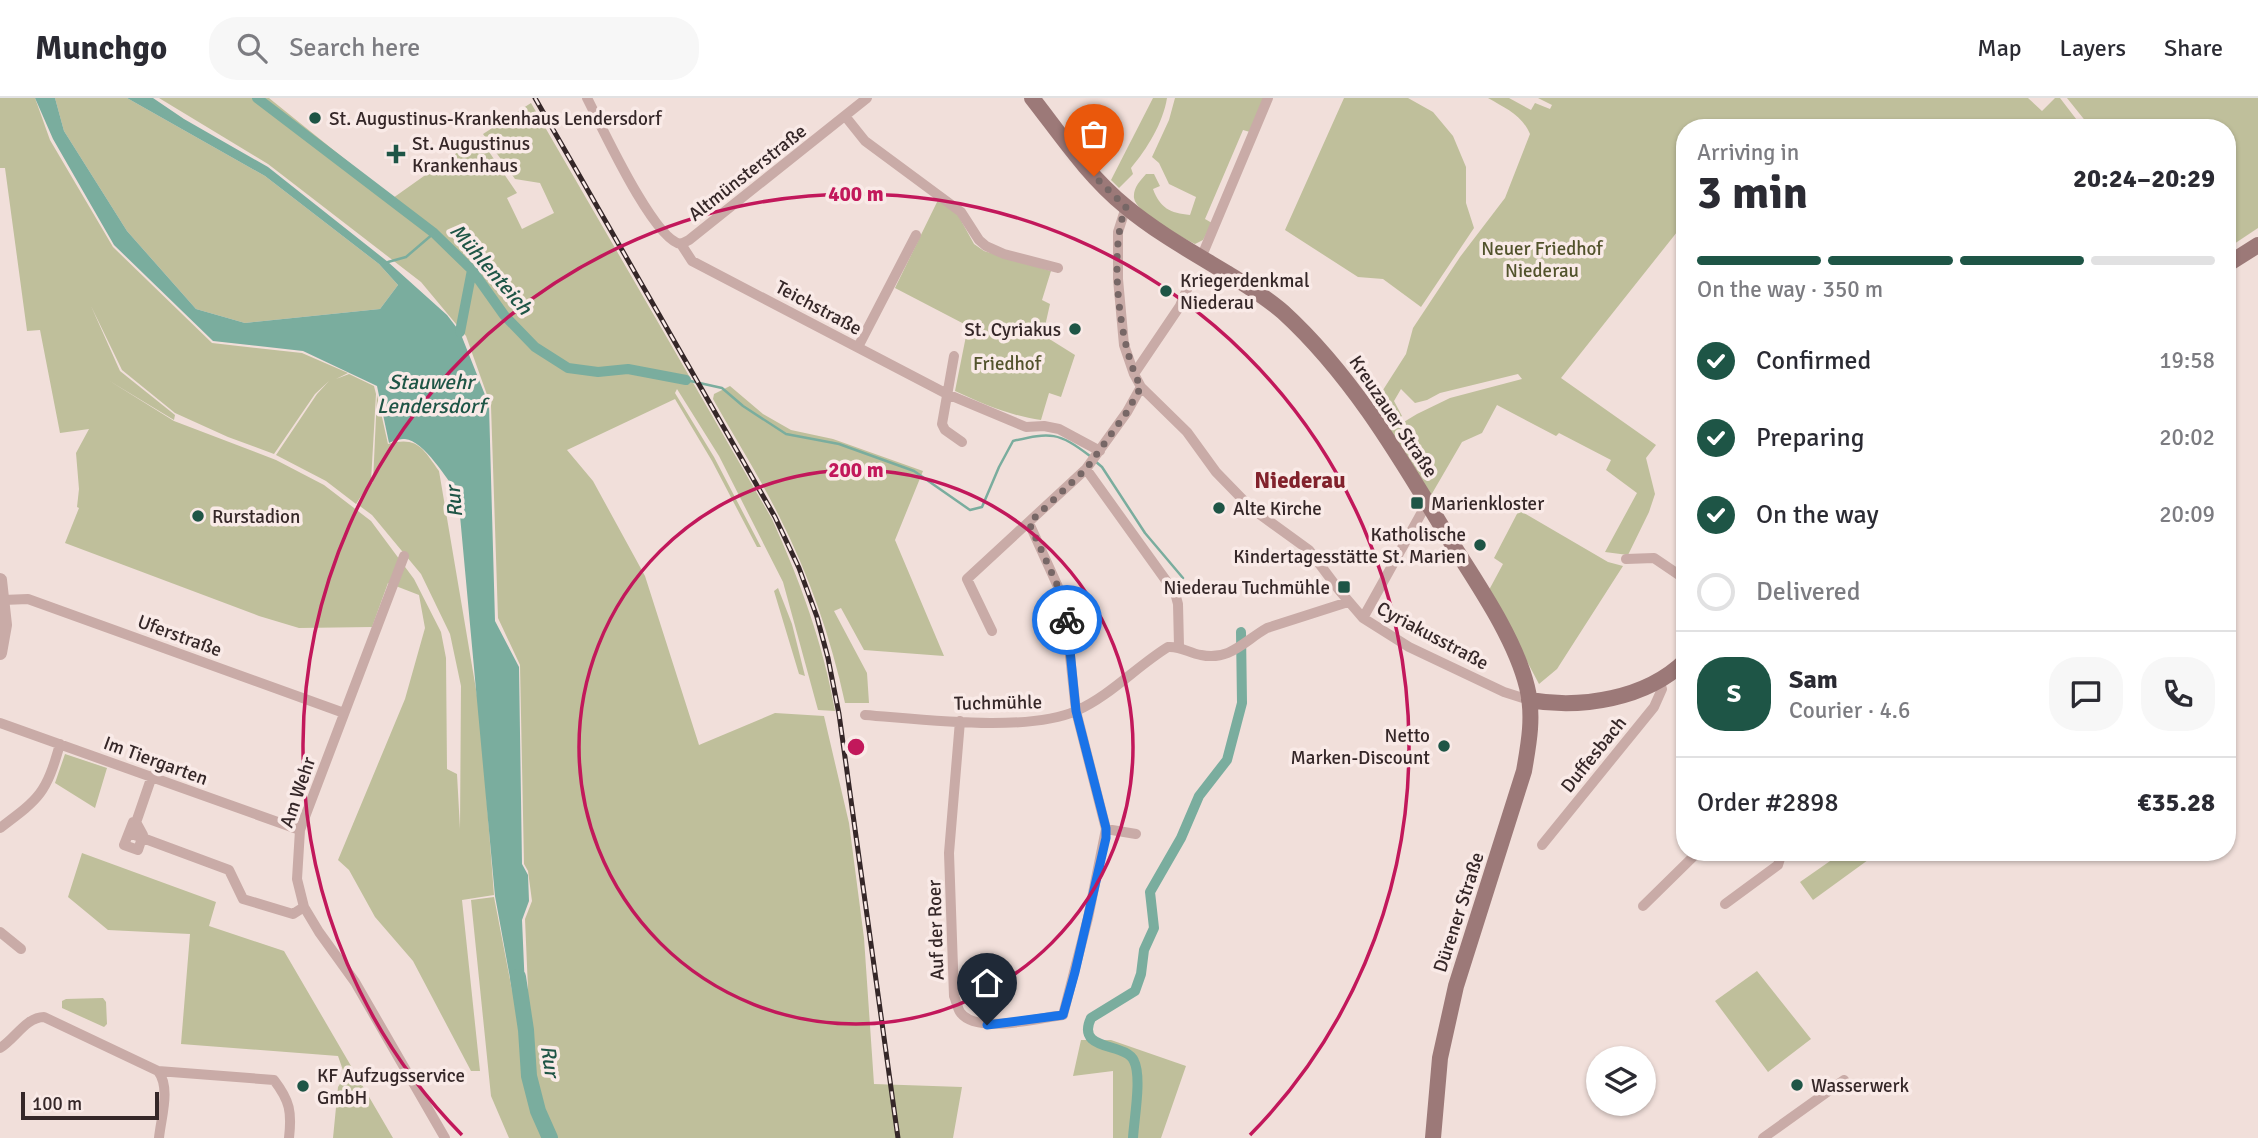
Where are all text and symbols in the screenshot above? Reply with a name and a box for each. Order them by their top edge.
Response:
search box [209,17,699,80]
text: Munchgo [35,28,167,69]
icon: search [233,29,271,67]
text: Search here [289,32,420,64]
text: Map [1977,33,2022,63]
text: Layers [2060,33,2126,63]
text: Share [2164,33,2223,63]
pin [1064,104,1124,176]
place label: St. Augustinus-Krankenhaus Lendersdorf [329,107,663,131]
marker: St. Augustinus-Krankenhaus Lendersdorf [307,110,323,126]
icon: bag [1075,115,1113,153]
street label: Altmünsterstraße [684,119,812,226]
place label: St. Augustinus Krankenhaus [412,132,530,178]
text: Arriving in [1697,138,1799,167]
marker: St. Augustinus Krankenhaus [386,144,406,164]
text: 20:24–20:29 [2073,163,2215,195]
text: 3 min [1697,165,1808,221]
text: 400 m [828,181,884,207]
water label: Mühlenteich [444,218,538,320]
park label: Neuer Friedhof Niederau [1481,237,1604,283]
place label: Kriegerdenkmal Niederau [1180,269,1310,315]
street label: Teichstraße [771,275,866,341]
text: On the way · 350 m [1697,275,1883,304]
marker: Kriegerdenkmal Niederau [1158,283,1174,299]
place label: St. Cyriakus [964,318,1061,342]
marker: St. Cyriakus [1067,321,1083,337]
icon: check [1697,342,1735,380]
text: Confirmed [1756,345,1871,377]
text: 19:58 [2159,346,2215,375]
street label: Kreuzauer Straße [1343,351,1443,482]
park label: Friedhof [973,352,1043,376]
water label: Stauwehr Lendersdorf [377,369,490,419]
icon: check [1697,419,1735,457]
text: Preparing [1756,422,1864,454]
text: 20:02 [2159,423,2215,452]
text: 200 m [828,457,884,483]
district label: Niederau [1254,466,1346,495]
water label: Rur [439,482,468,519]
place label: Marienkloster [1431,492,1544,516]
marker: Marienkloster [1409,495,1425,511]
icon: check [1697,496,1735,534]
place label: Alte Kirche [1233,497,1322,521]
text: On the way [1756,499,1879,531]
marker: Alte Kirche [1211,500,1227,516]
text: 20:09 [2159,500,2215,529]
place label: Rurstadion [212,505,300,529]
marker: Rurstadion [190,508,206,524]
place label: Katholische Kindertagesstätte St. Marien [1233,523,1466,569]
marker: Katholische Kindertagesstätte St. Marien [1472,537,1488,553]
place label: Niederau Tuchmühle [1164,576,1330,600]
text: Delivered [1756,576,1861,608]
marker: Niederau Tuchmühle [1336,579,1352,595]
courier [1032,585,1102,655]
street label: Cyriakusstraße [1372,596,1493,675]
icon: bike [1048,601,1086,639]
street label: Uferstraße [134,610,225,662]
button: chat [2049,657,2123,731]
button: phone [2141,657,2215,731]
text: Sam [1789,664,1838,696]
text: S [1727,678,1741,710]
street label: Tuchmühle [954,690,1042,716]
text: Courier · 4.6 [1789,696,1910,725]
street label: Duffesbach [1556,712,1632,798]
place label: Netto Marken-Discount [1290,724,1430,770]
street label: Im Tiergarten [100,731,211,791]
centre of rings [844,735,868,759]
marker: Netto Marken-Discount [1436,738,1452,754]
street label: Am Wehr [275,754,321,831]
text: Order #2898 [1697,787,1838,819]
text: €35.28 [2137,787,2215,819]
street label: Dürener Straße [1428,849,1490,975]
street label: Auf der Roer [922,879,950,981]
pin [957,953,1017,1025]
icon: home [968,964,1006,1002]
water label: Rur [535,1043,566,1082]
map controls [1586,1046,1656,1116]
button: layers [1586,1046,1656,1116]
place label: KF Aufzugsservice GmbH [317,1064,465,1110]
place label: Wasserwerk [1811,1074,1910,1098]
marker: Wasserwerk [1789,1077,1805,1093]
marker: KF Aufzugsservice GmbH [295,1078,311,1094]
scale bar [21,1089,159,1121]
text: 100 m [32,1092,82,1116]

